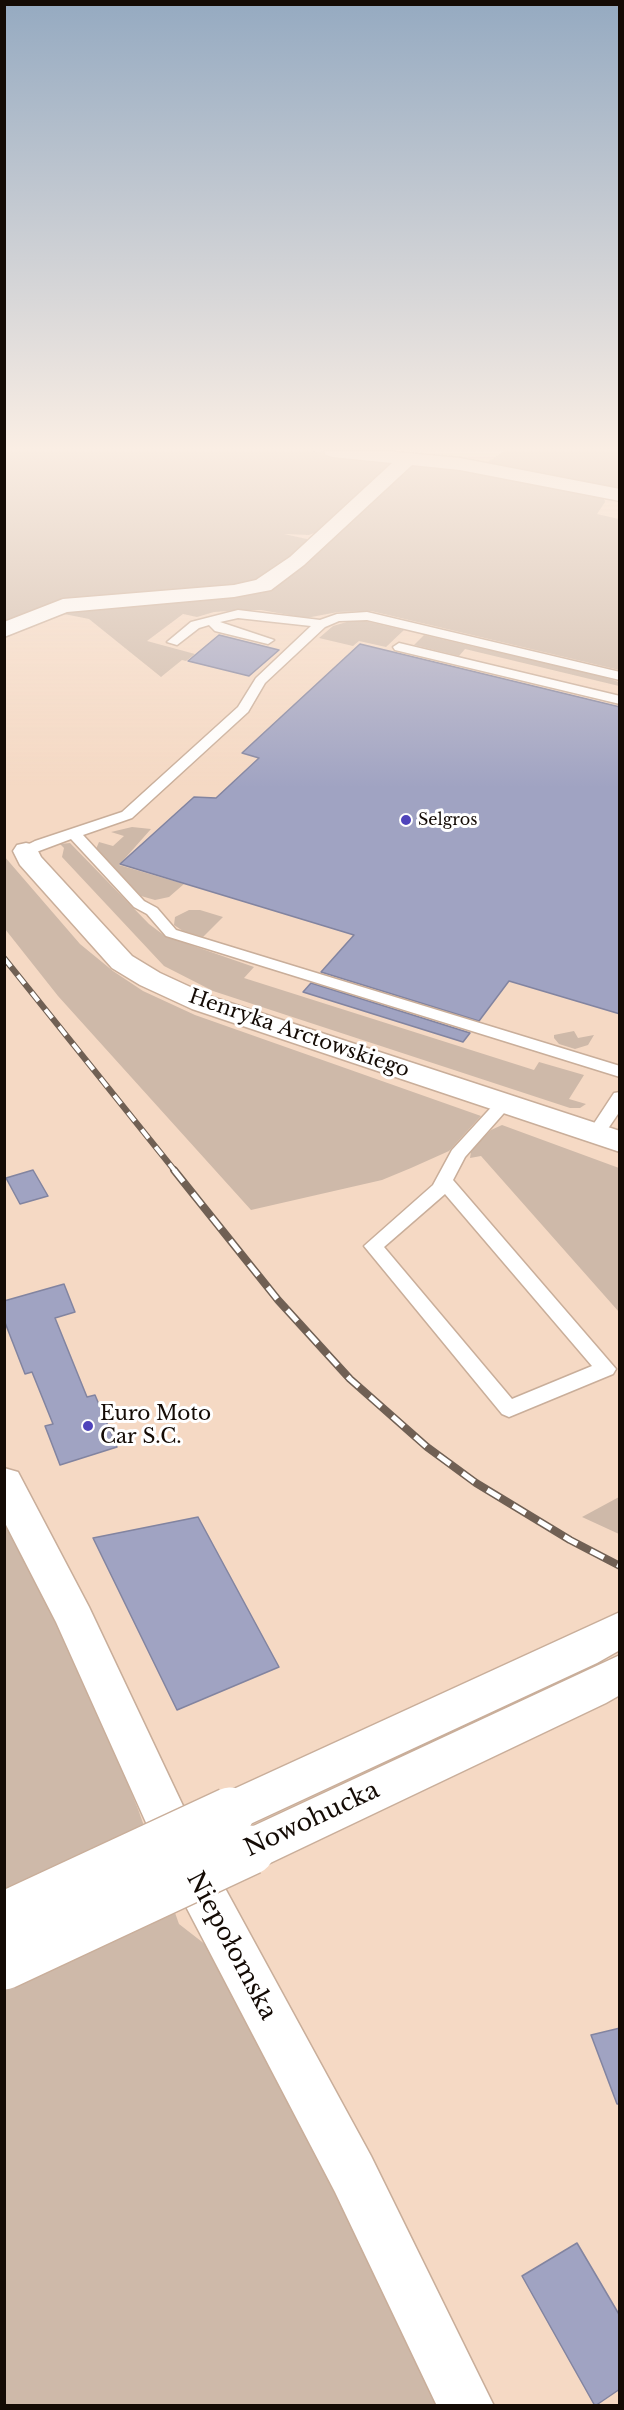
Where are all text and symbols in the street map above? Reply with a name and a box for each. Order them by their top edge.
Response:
place label: Selgros [418,810,477,830]
marker: Selgros [399,813,413,827]
street label: Henryka Arctowskiego [186,985,412,1083]
place label: Euro Moto Car S.C. [100,1402,211,1449]
marker: Euro Moto Car S.C. [81,1419,95,1433]
street label: Nowohucka [240,1776,384,1864]
street label: Niepołomska [180,1867,282,2025]

